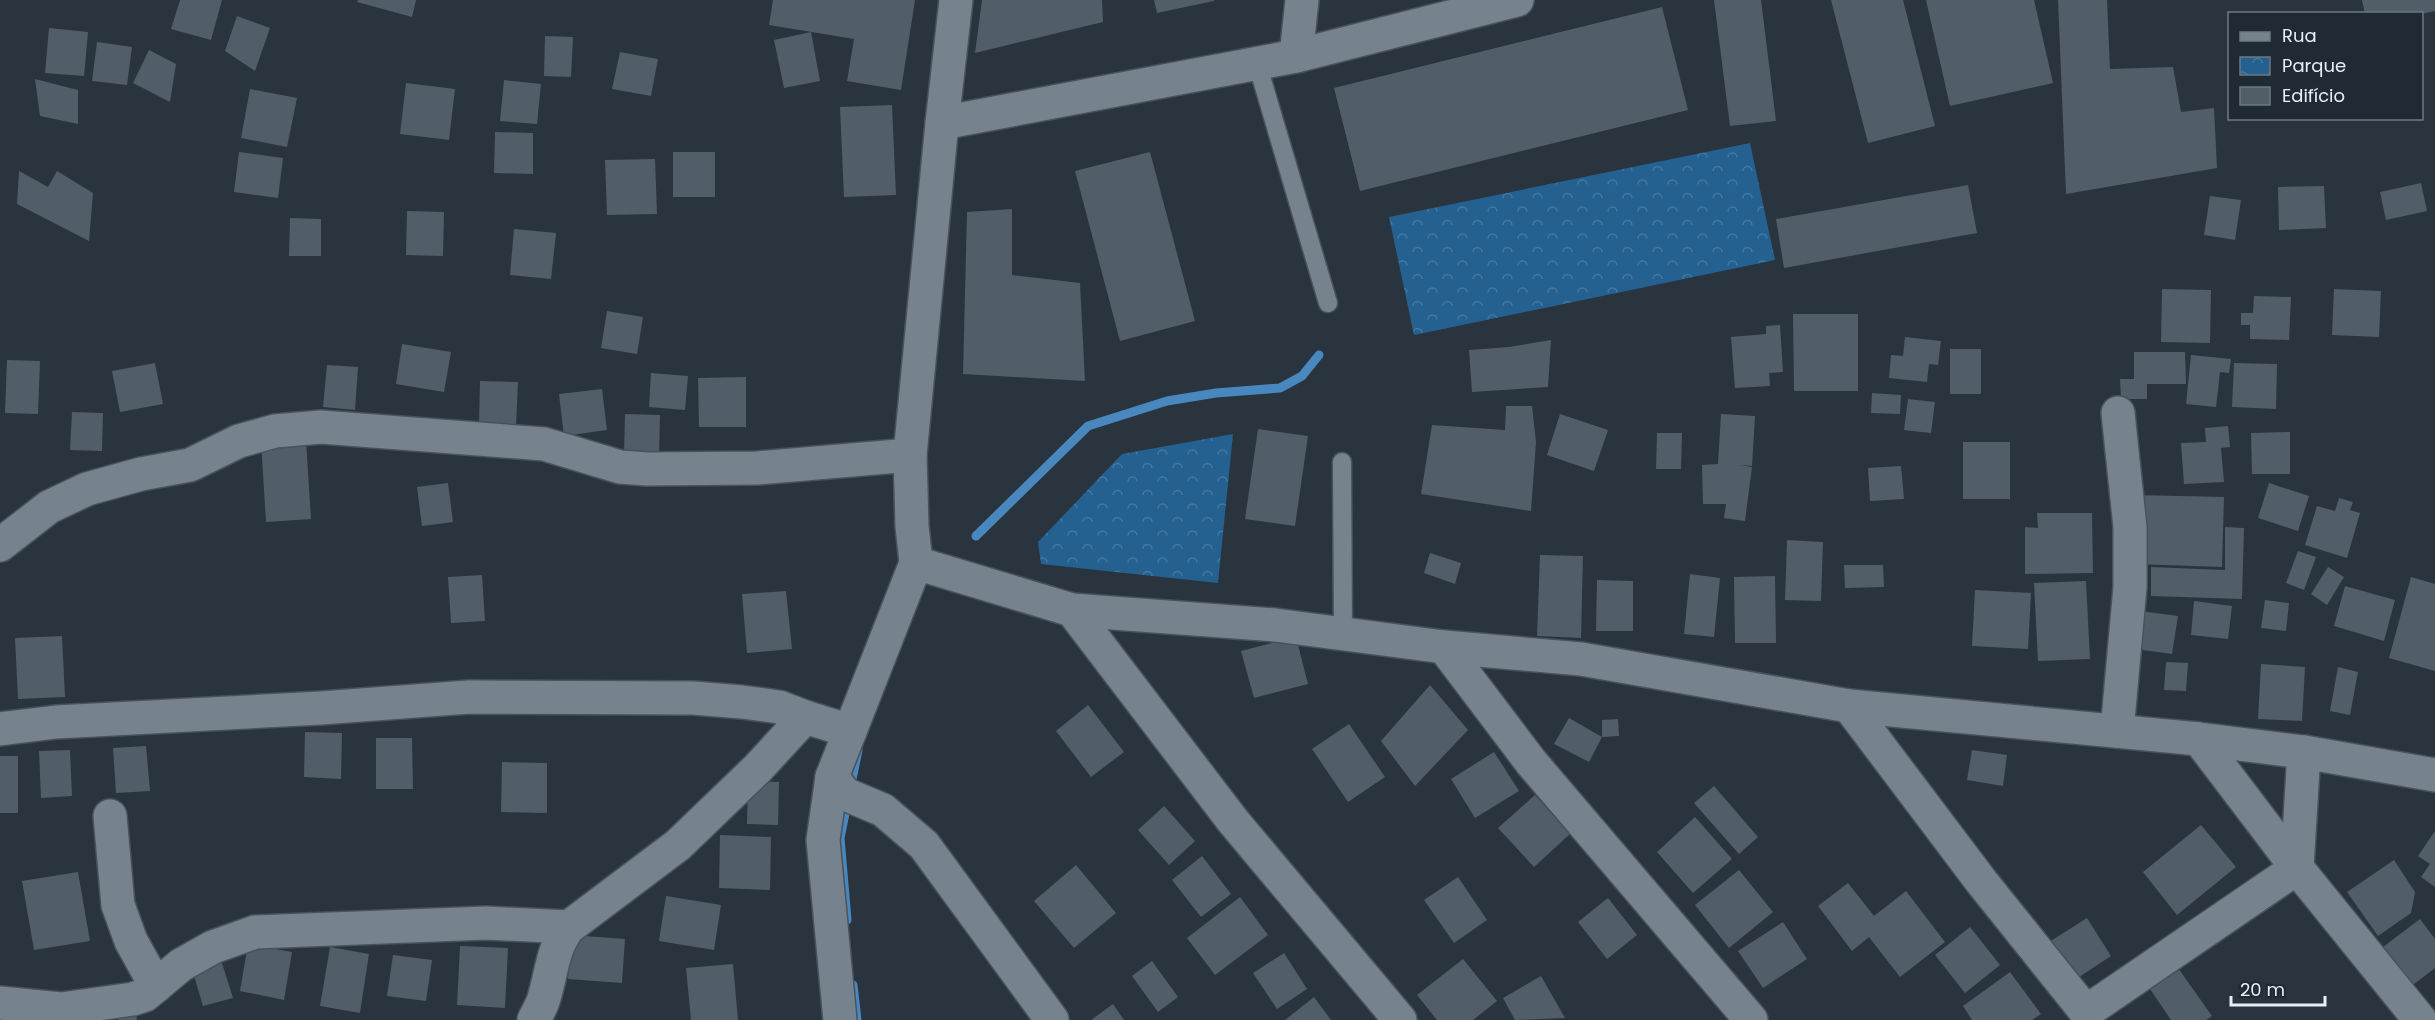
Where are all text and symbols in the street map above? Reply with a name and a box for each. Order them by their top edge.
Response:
legend [2228,12,2423,120]
text: Rua [2282,23,2317,48]
text: Parque [2282,53,2346,78]
text: Edifício [2282,83,2345,108]
scale bar [2231,969,2326,1007]
text: 20 m [2240,977,2285,1002]

